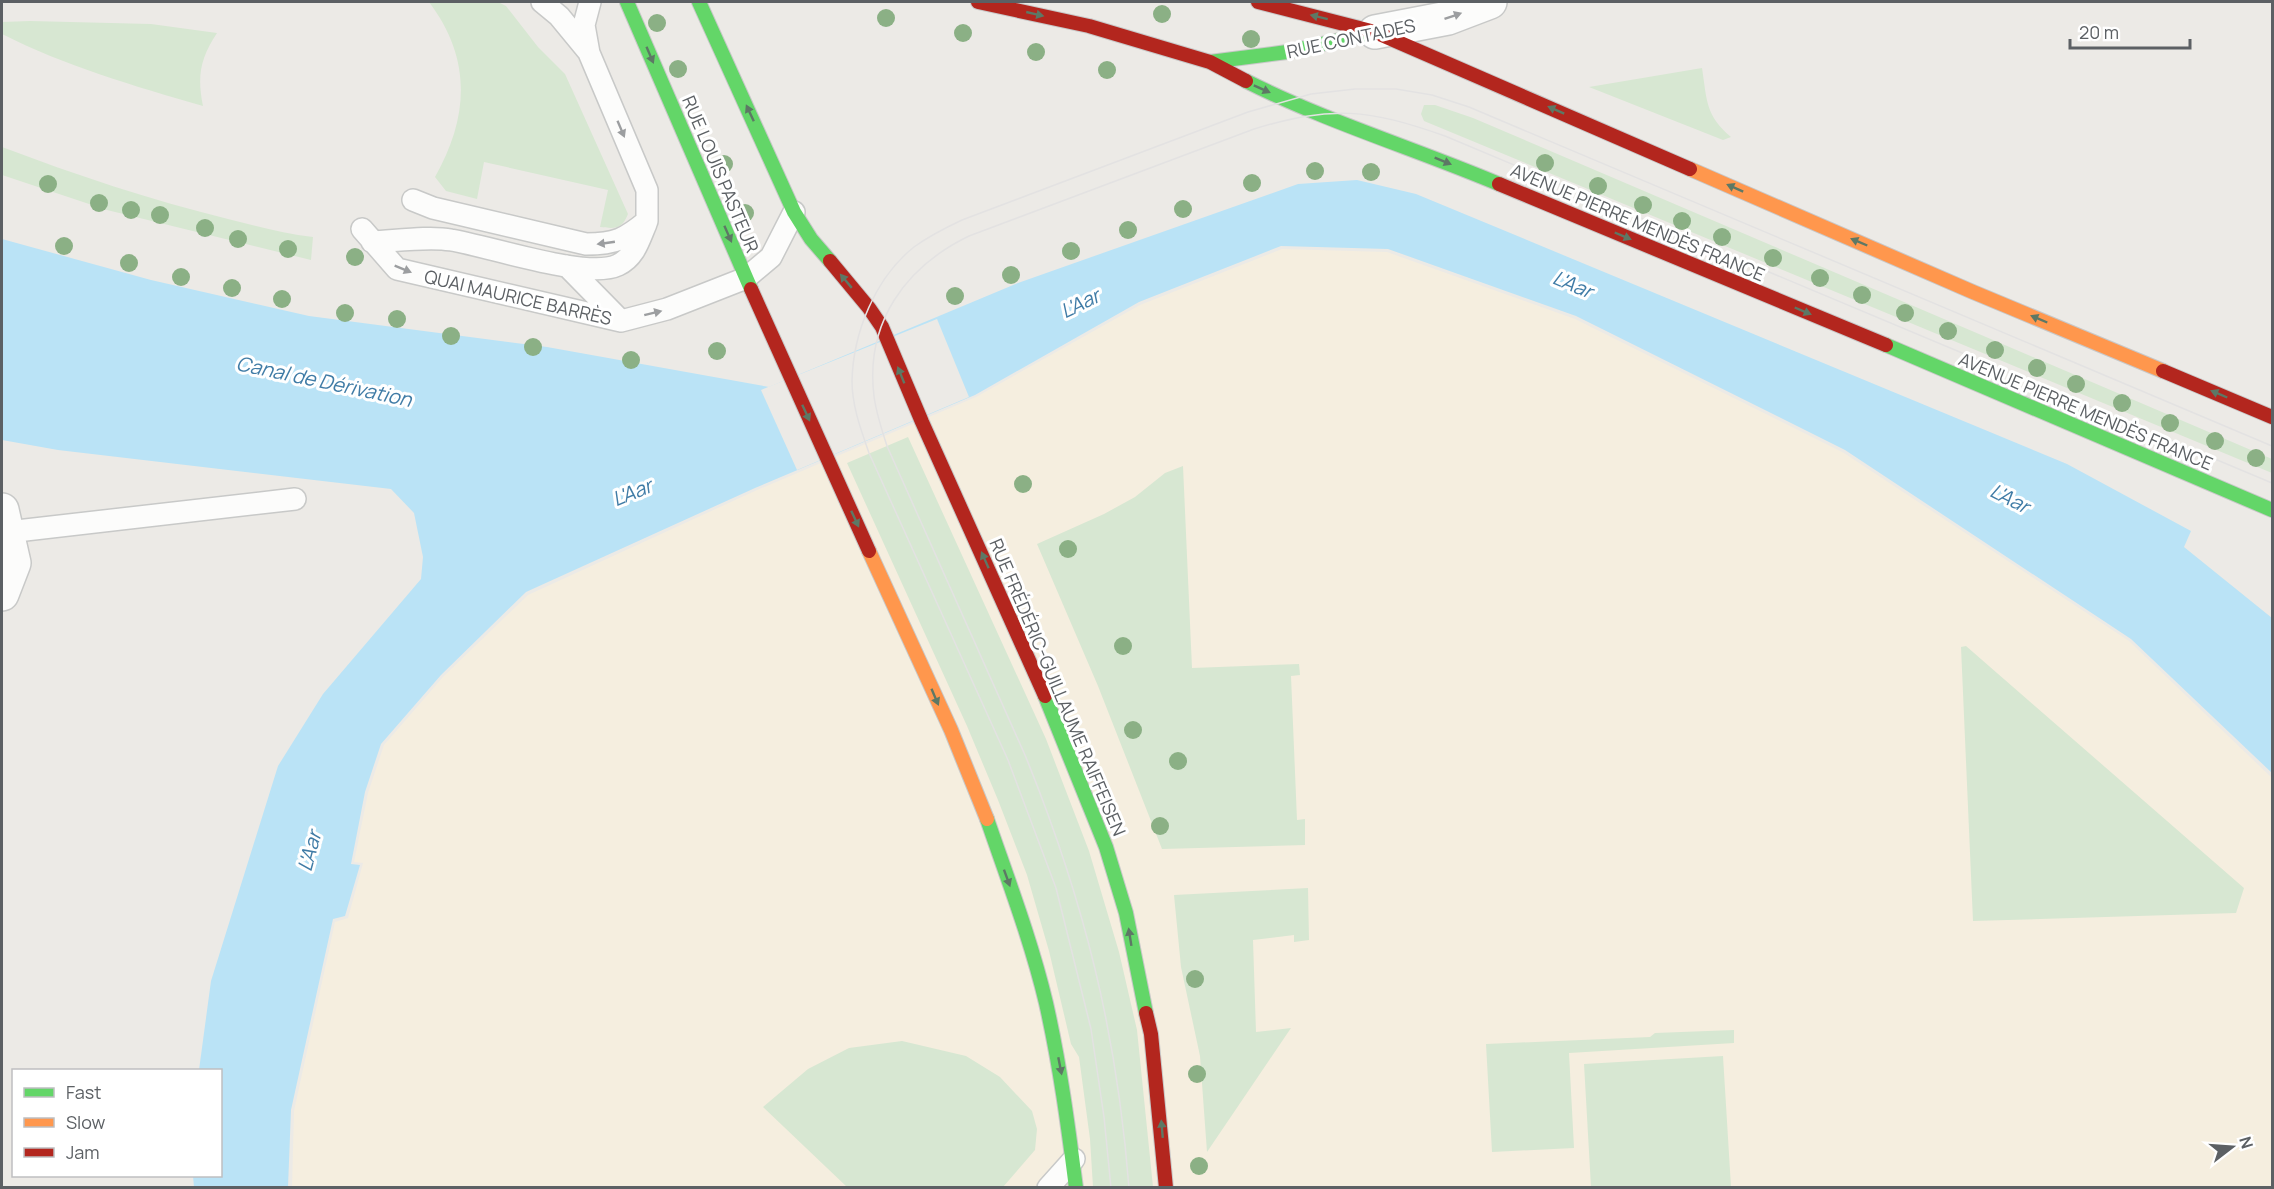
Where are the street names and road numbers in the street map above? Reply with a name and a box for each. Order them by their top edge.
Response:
street label: RUE CONTADES [1285,13,1417,63]
street label: RUE LOUIS PASTEUR [677,92,765,256]
street label: AVENUE PIERRE MENDÈS FRANCE [1507,158,1769,286]
street label: QUAI MAURICE BARRÈS [422,264,614,330]
street label: AVENUE PIERRE MENDÈS FRANCE [1955,347,2217,475]
street label: RUE FRÉDÉRIC-GUILLAUME RAIFFEISEN [984,535,1132,839]

